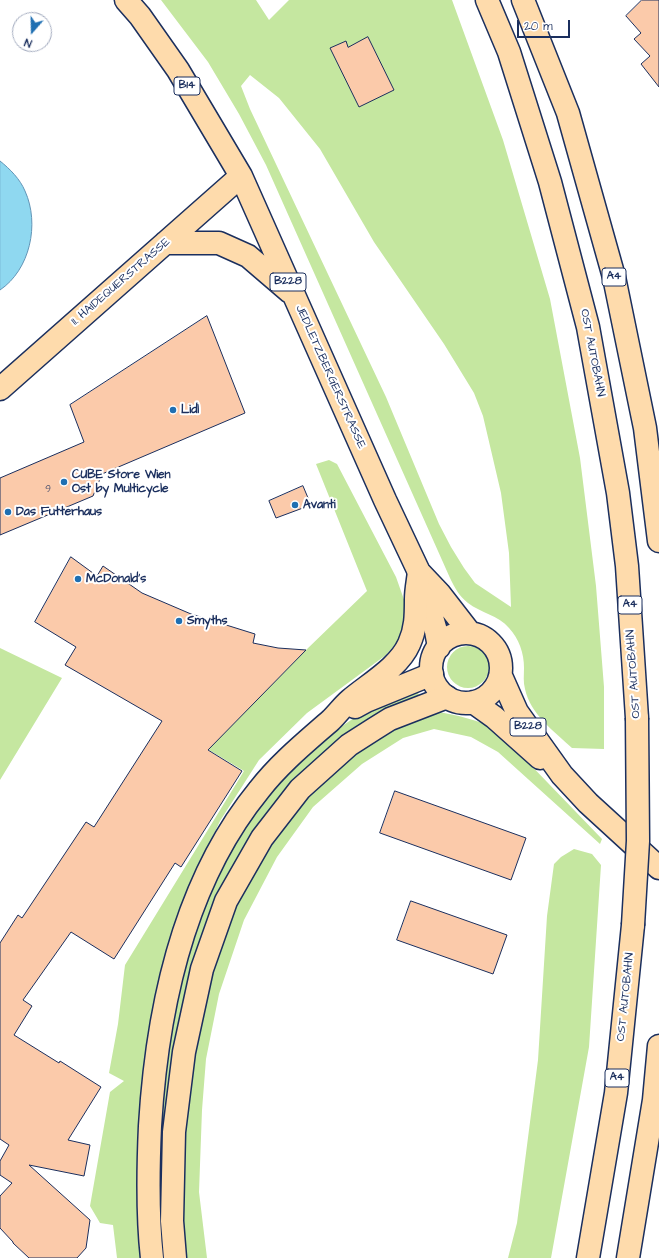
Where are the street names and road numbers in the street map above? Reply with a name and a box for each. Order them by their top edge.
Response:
road number: B14 [174,77,200,95]
street label: 11. HAIDEQUERSTRASSE [69,235,173,329]
road number: A4 [602,268,626,286]
road number: B228 [270,273,306,291]
street label: JEDLETZBERGERSTRASSE [292,303,368,451]
street label: OST AUTOBAHN [576,308,608,398]
road number: A4 [618,596,642,614]
street label: OST AUTOBAHN [624,629,644,719]
road number: B228 [510,718,546,736]
street label: OST AUTOBAHN [614,952,638,1042]
road number: A4 [605,1069,629,1087]

